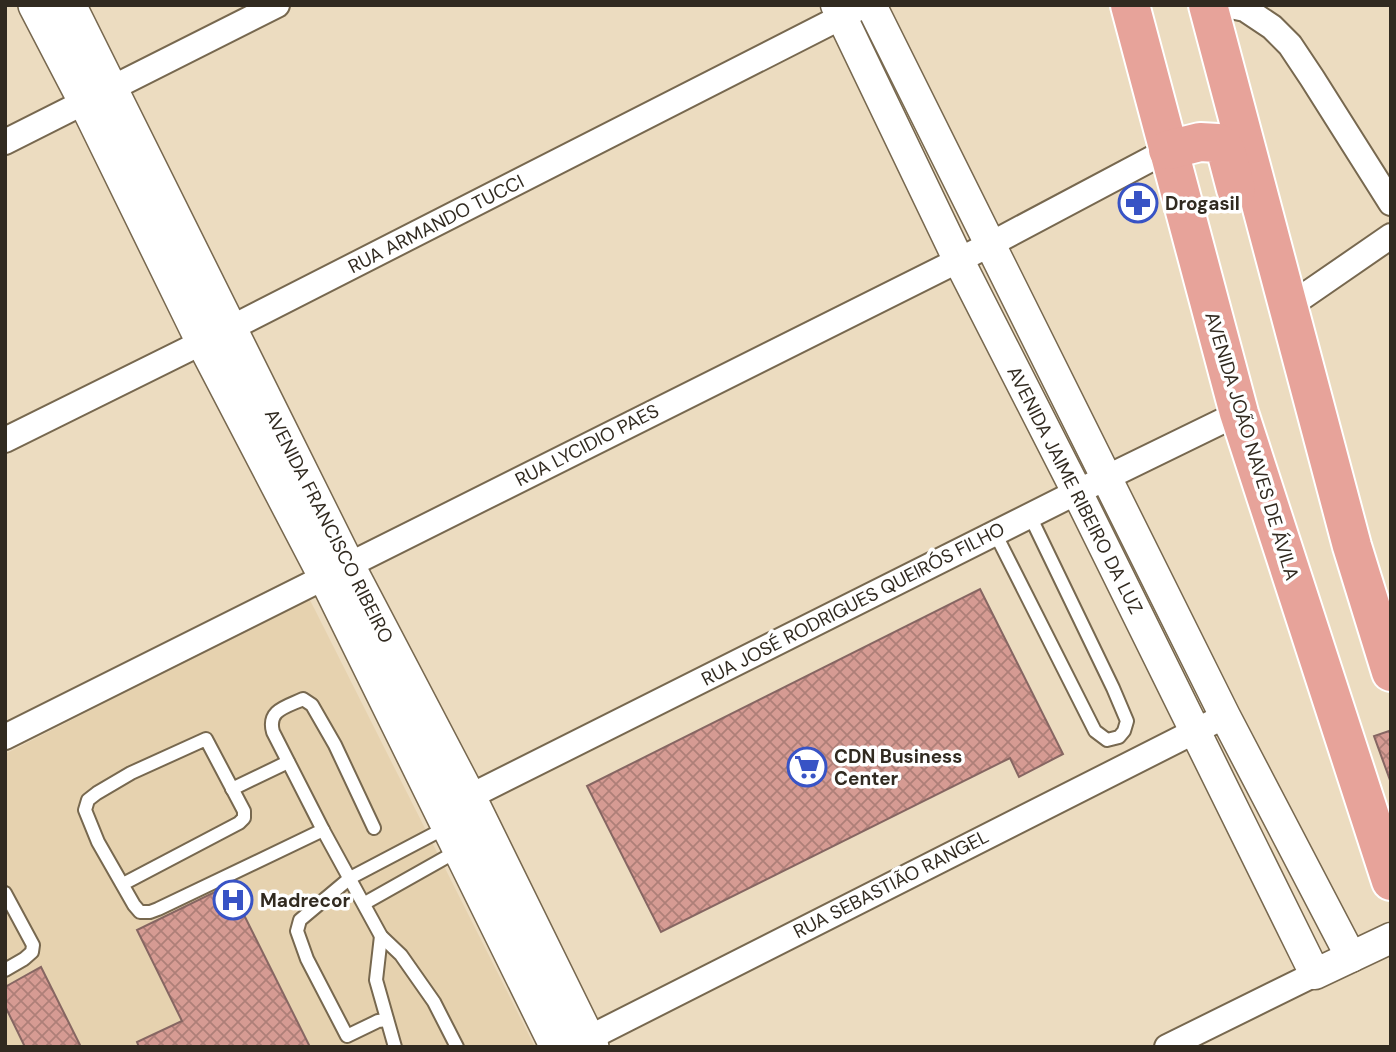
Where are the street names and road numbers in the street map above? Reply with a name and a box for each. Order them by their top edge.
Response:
street label: RUA ARMANDO TUCCI [344,169,528,279]
street label: AVENIDA JOÃO NAVES DE ÁVILA [1199,309,1305,584]
street label: AVENIDA JAIME RIBEIRO DA LUZ [1001,362,1149,618]
street label: RUA LYCIDIO PAES [511,398,663,492]
street label: AVENIDA FRANCISCO RIBEIRO [259,405,399,647]
street label: RUA JOSÉ RODRIGUES QUEIRÓS FILHO [697,516,1009,692]
street label: RUA SEBASTIÃO RANGEL [789,824,993,944]

